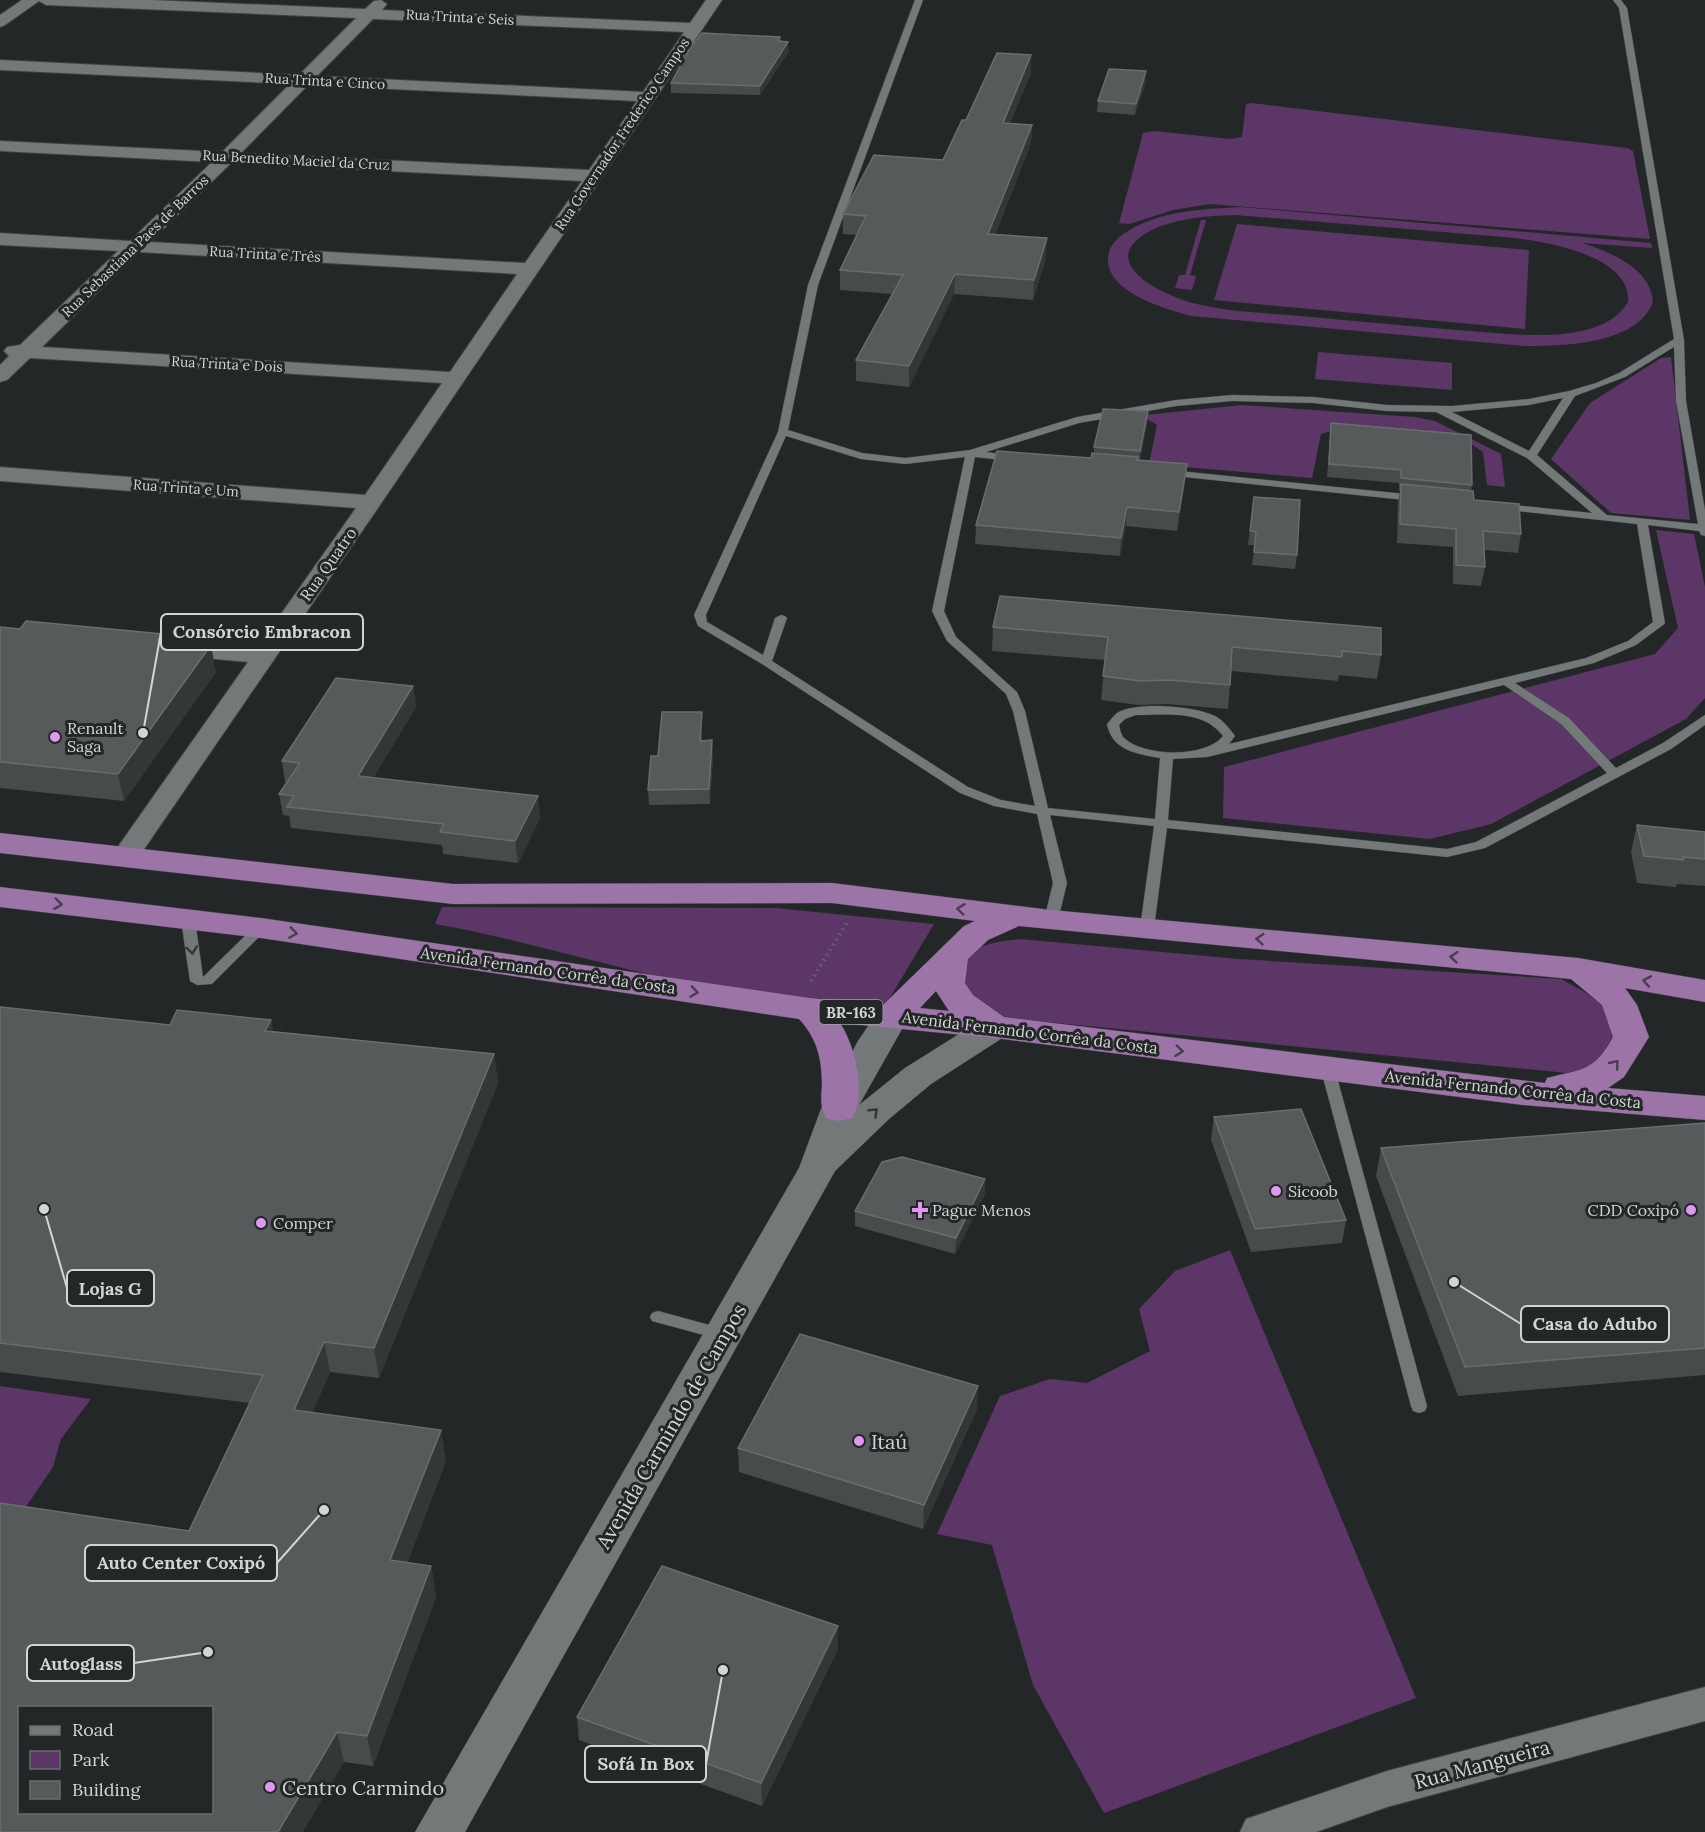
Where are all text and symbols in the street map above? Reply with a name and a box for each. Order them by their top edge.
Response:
street label: Rua Trinta e Seis [405,5,515,29]
street label: Rua Governador Frederico Campos [551,34,693,234]
street label: Rua Trinta e Cinco [264,69,386,93]
street label: Rua Benedito Maciel da Cruz [202,146,390,174]
street label: Rua Sebastiana Paes de Barros [58,171,212,321]
street label: Rua Trinta e Três [209,242,321,266]
street label: Rua Trinta e Dois [171,352,283,376]
street label: Rua Trinta e Um [133,475,240,501]
street label: Rua Quatro [295,524,361,604]
callout: Consórcio Embracon [161,614,363,650]
text: Consórcio Embracon [173,620,352,643]
place label: Renault Saga [67,718,124,756]
marker: Renault Saga [48,730,62,744]
one-way arrow [53,897,63,910]
one-way arrow [957,904,966,916]
one-way arrow [289,927,298,939]
one-way arrow [1255,933,1264,946]
street label: Avenida Fernando Corrêa da Costa [418,942,677,998]
one-way arrow [186,946,198,955]
one-way arrow [1449,951,1459,964]
one-way arrow [1643,975,1653,988]
one-way arrow [689,985,699,997]
road number: BR-163 [820,1000,882,1024]
street label: Avenida Fernando Corrêa da Costa [900,1006,1159,1058]
one-way arrow [1175,1044,1184,1056]
one-way arrow [1608,1059,1619,1070]
street label: Avenida Fernando Corrêa da Costa [1383,1065,1642,1112]
one-way arrow [867,1109,878,1120]
place label: Sicoob [1288,1181,1338,1201]
marker: Sicoob [1269,1184,1283,1198]
place label: Pague Menos [932,1200,1031,1220]
place label: CDD Coxipó [1588,1200,1679,1220]
marker: Pague Menos [913,1203,927,1217]
marker: CDD Coxipó [1684,1203,1698,1217]
place label: Comper [273,1213,333,1233]
marker: Comper [254,1216,268,1230]
callout: Lojas G [67,1270,154,1306]
text: Lojas G [79,1277,142,1300]
street label: Avenida Carmindo de Campos [590,1299,752,1554]
callout: Casa do Adubo [1521,1306,1669,1342]
text: Casa do Adubo [1533,1312,1657,1335]
place label: Itaú [871,1429,907,1454]
marker: Itaú [852,1434,866,1448]
callout: Auto Center Coxipó [85,1545,277,1581]
text: Auto Center Coxipó [97,1551,265,1574]
callout: Autoglass [27,1645,134,1681]
text: Autoglass [40,1652,123,1675]
legend [18,1706,213,1814]
text: Road [72,1718,114,1741]
street label: Rua Mangueira [1412,1734,1552,1794]
callout: Sofá In Box [585,1746,706,1782]
text: Park [72,1748,110,1771]
text: Sofá In Box [598,1752,695,1775]
place label: Centro Carmindo [282,1775,444,1800]
text: Building [72,1778,142,1801]
marker: Centro Carmindo [263,1780,277,1794]

